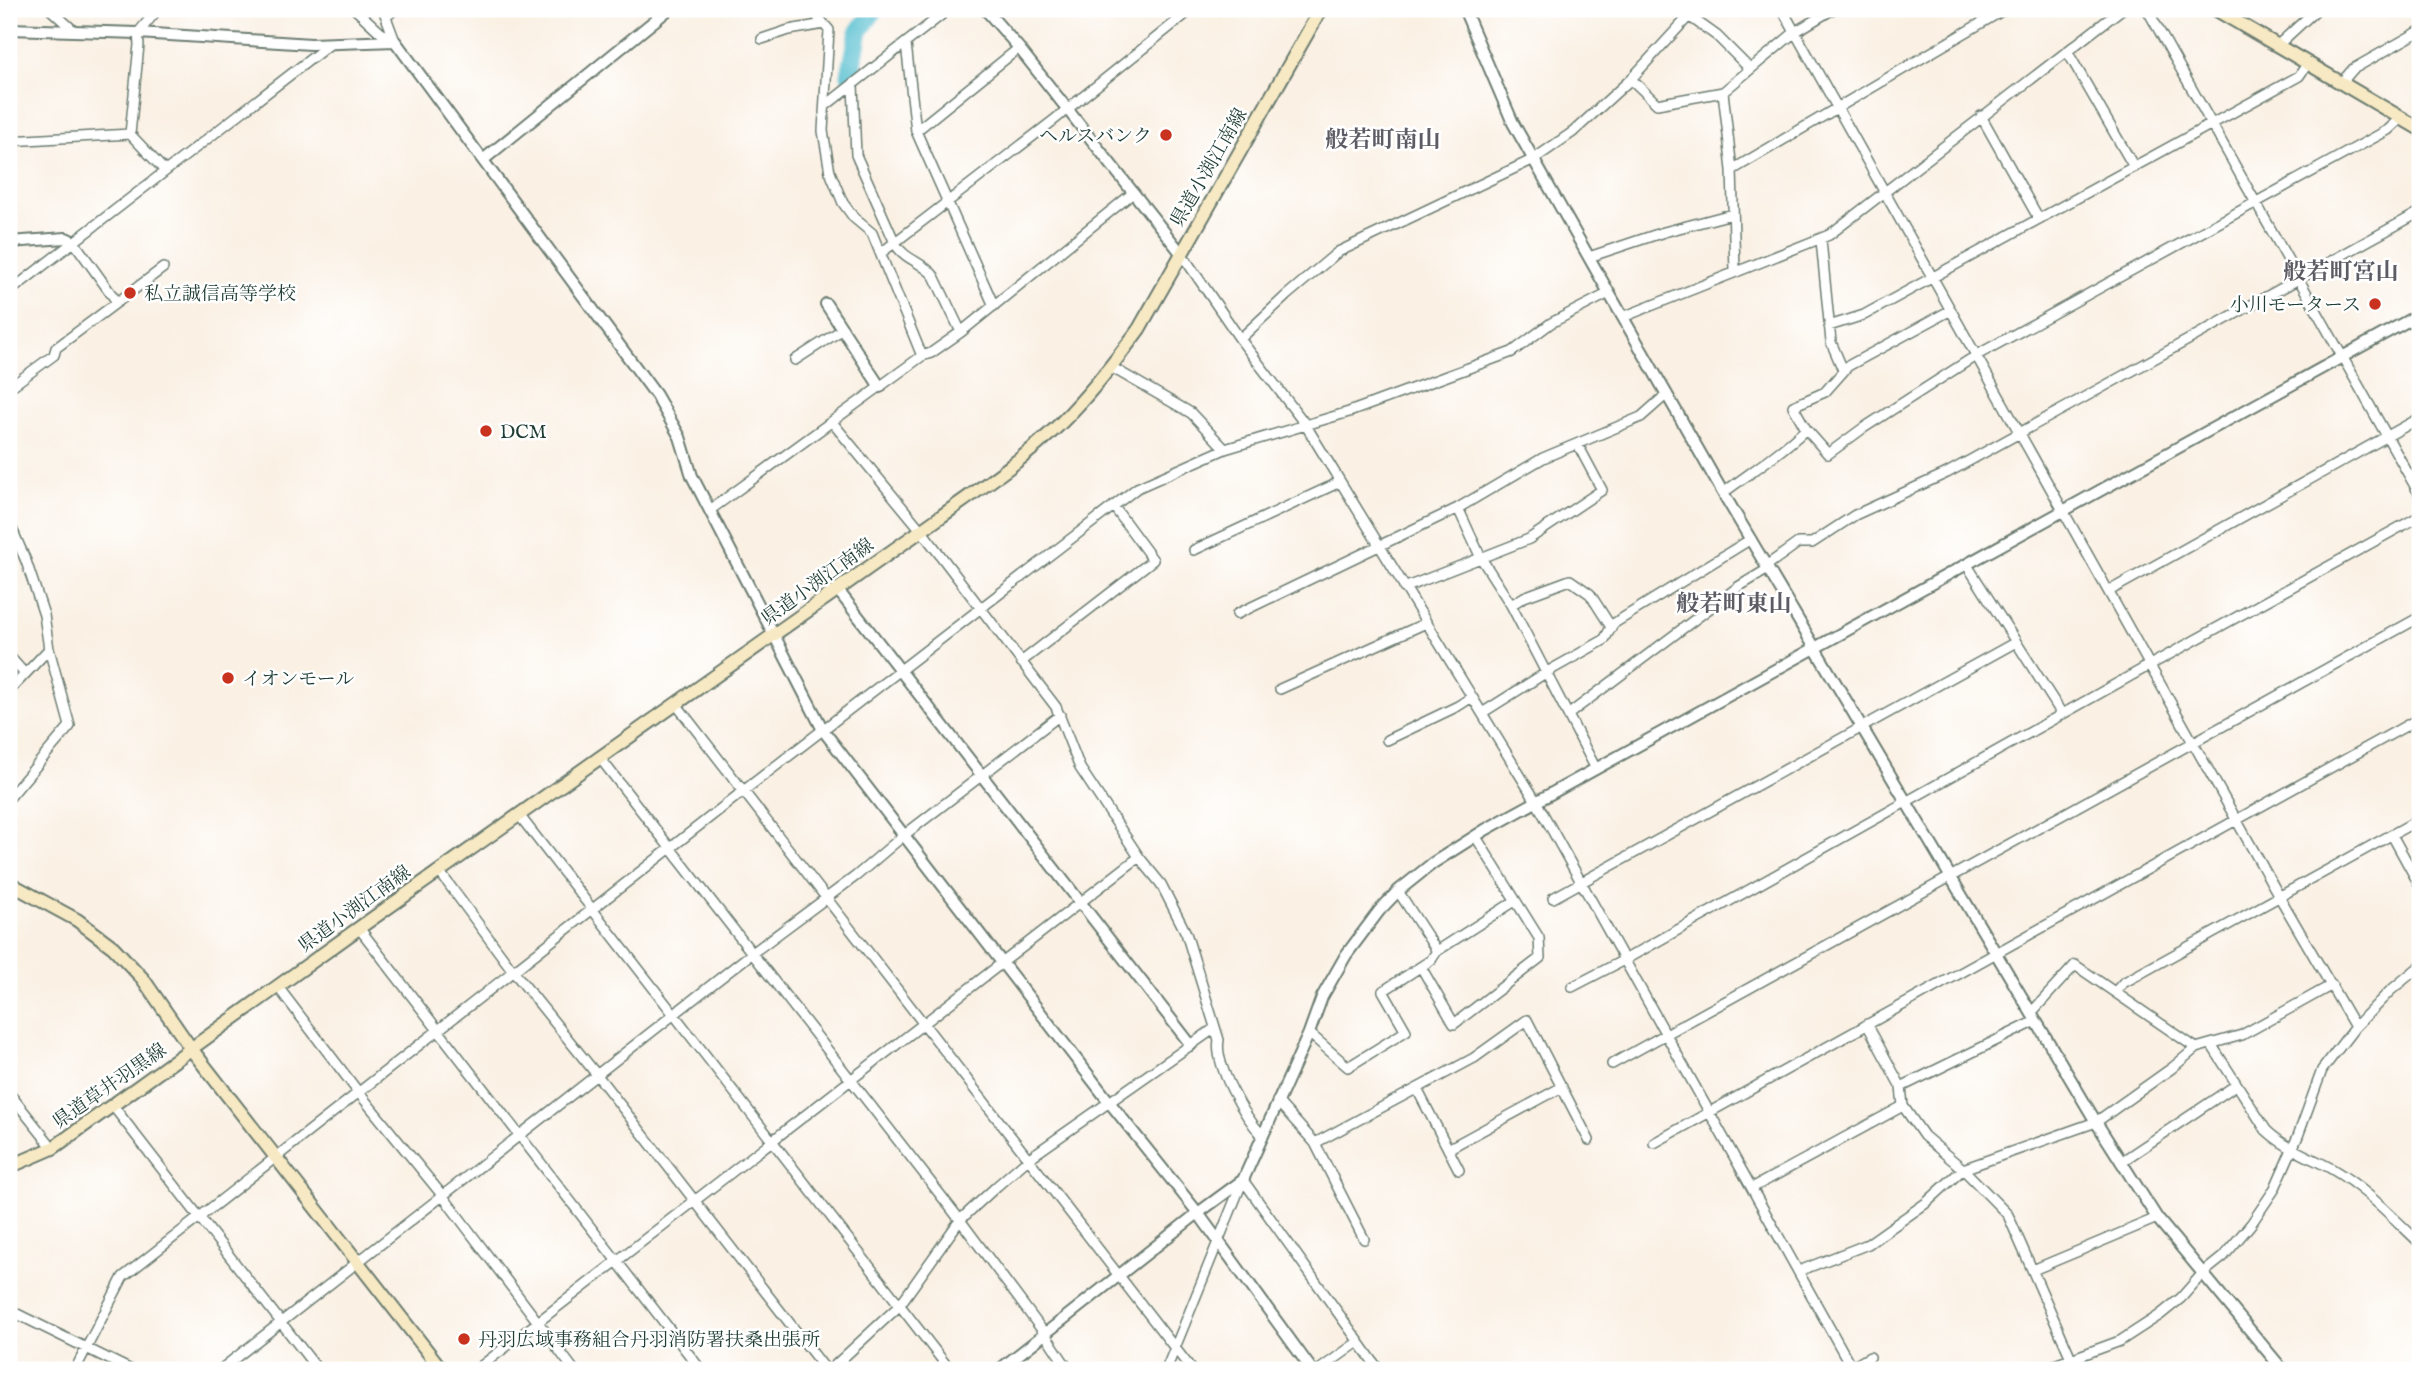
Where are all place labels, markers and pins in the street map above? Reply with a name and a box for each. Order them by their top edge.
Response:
place label: ヘルスバンク [1039,125,1152,149]
marker: ヘルスバンク [1158,127,1174,143]
place label: 私立誠信高等学校 [144,283,296,307]
marker: 私立誠信高等学校 [122,285,138,301]
place label: 小川モータース [2230,294,2361,318]
marker: 小川モータース [2367,296,2383,312]
place label: DCM [500,421,547,445]
marker: DCM [478,423,494,439]
place label: イオンモール [242,668,354,692]
marker: イオンモール [220,670,236,686]
place label: 丹羽広域事務組合丹羽消防署扶桑出張所 [478,1329,820,1353]
marker: 丹羽広域事務組合丹羽消防署扶桑出張所 [456,1331,472,1347]

